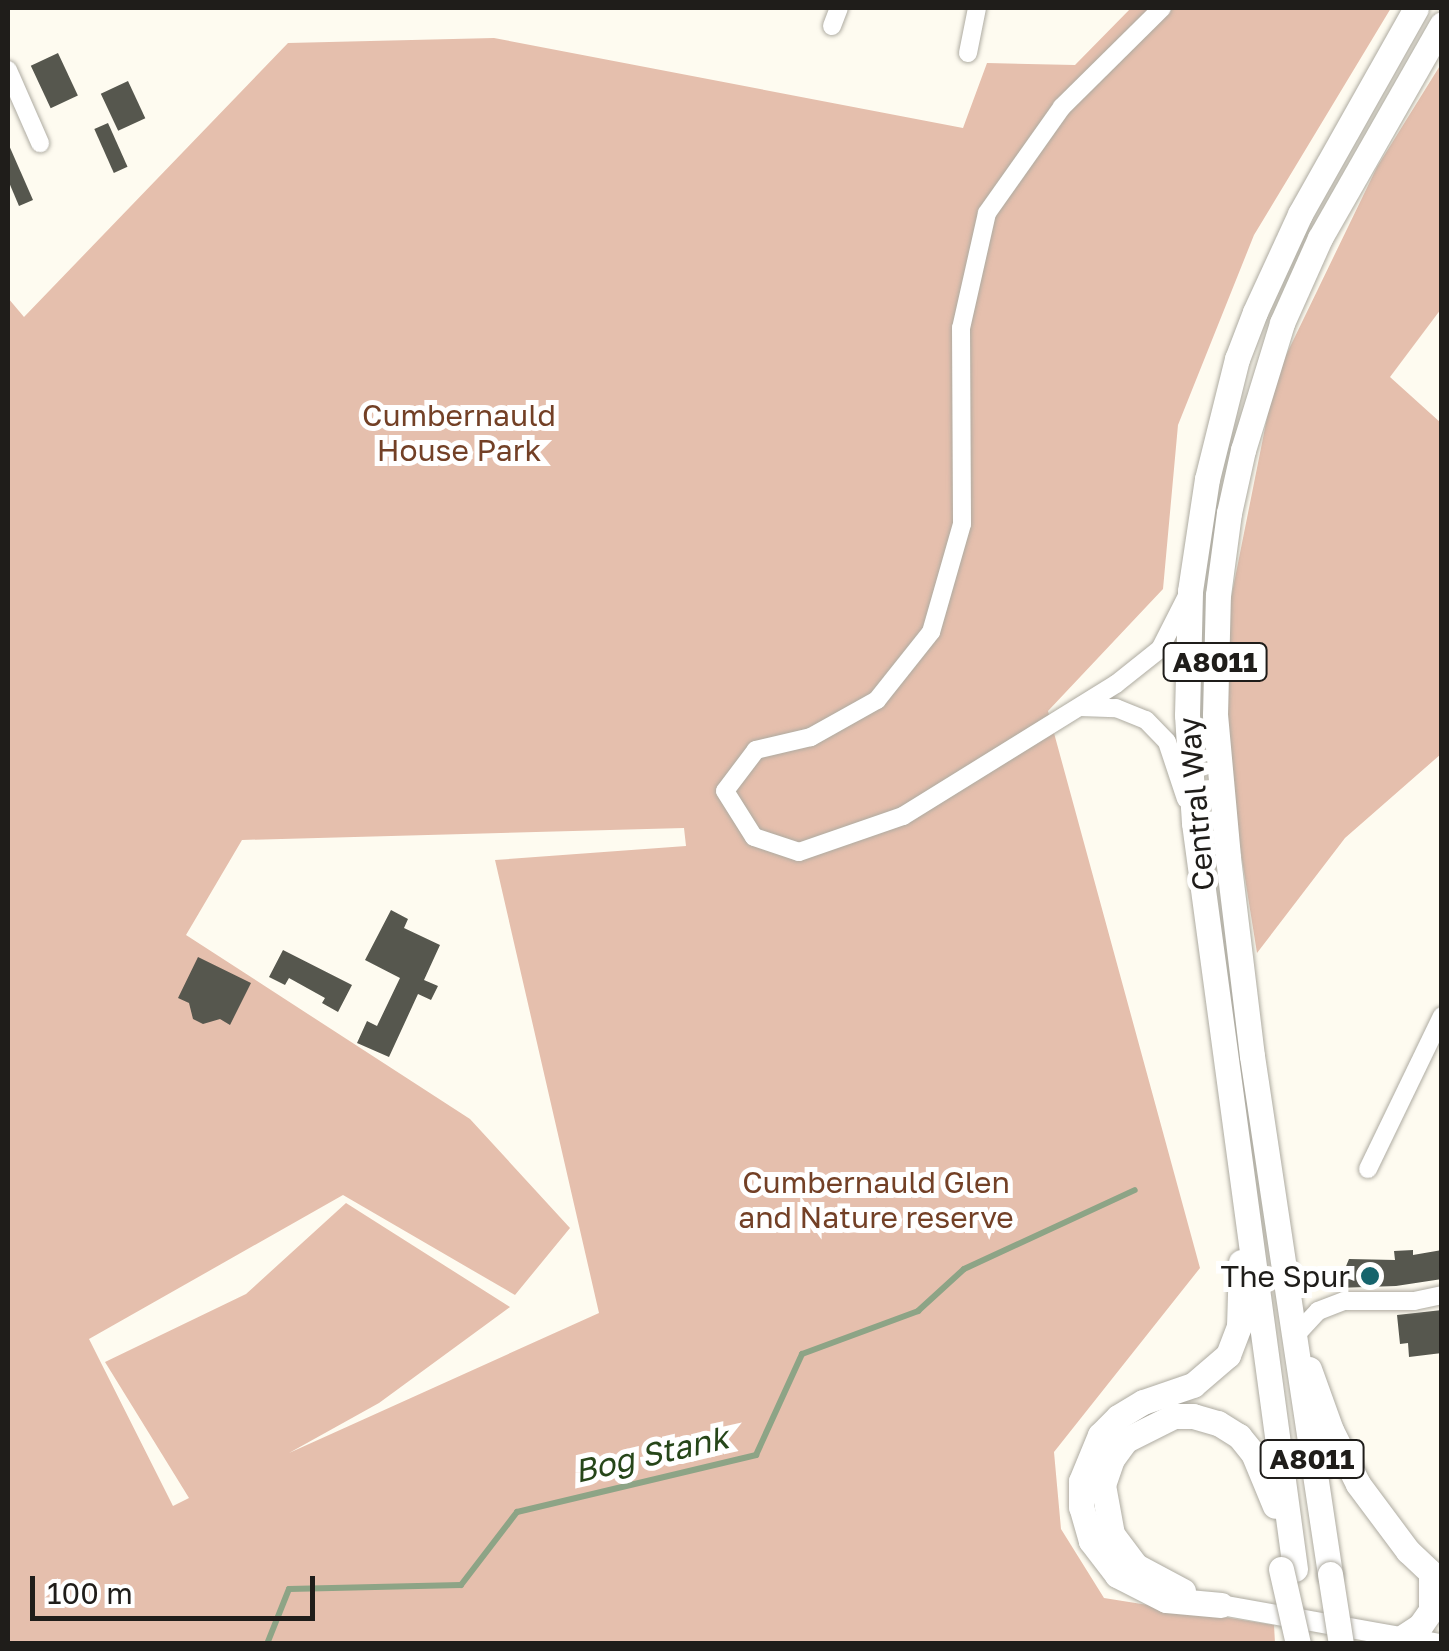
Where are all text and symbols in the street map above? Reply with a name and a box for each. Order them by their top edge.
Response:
park label: Cumbernauld House Park [362,397,556,468]
road number: A8011 [1162,639,1268,685]
street label: Central Way [1170,716,1222,892]
park label: Cumbernauld Glen and Nature reserve [738,1164,1014,1234]
place label: The Spur [1221,1258,1350,1294]
marker: The Spur [1359,1265,1381,1287]
water label: Bog Stank [570,1418,732,1490]
road number: A8011 [1260,1436,1364,1482]
scale bar [35,1556,320,1618]
text: 100 m [47,1575,133,1611]

